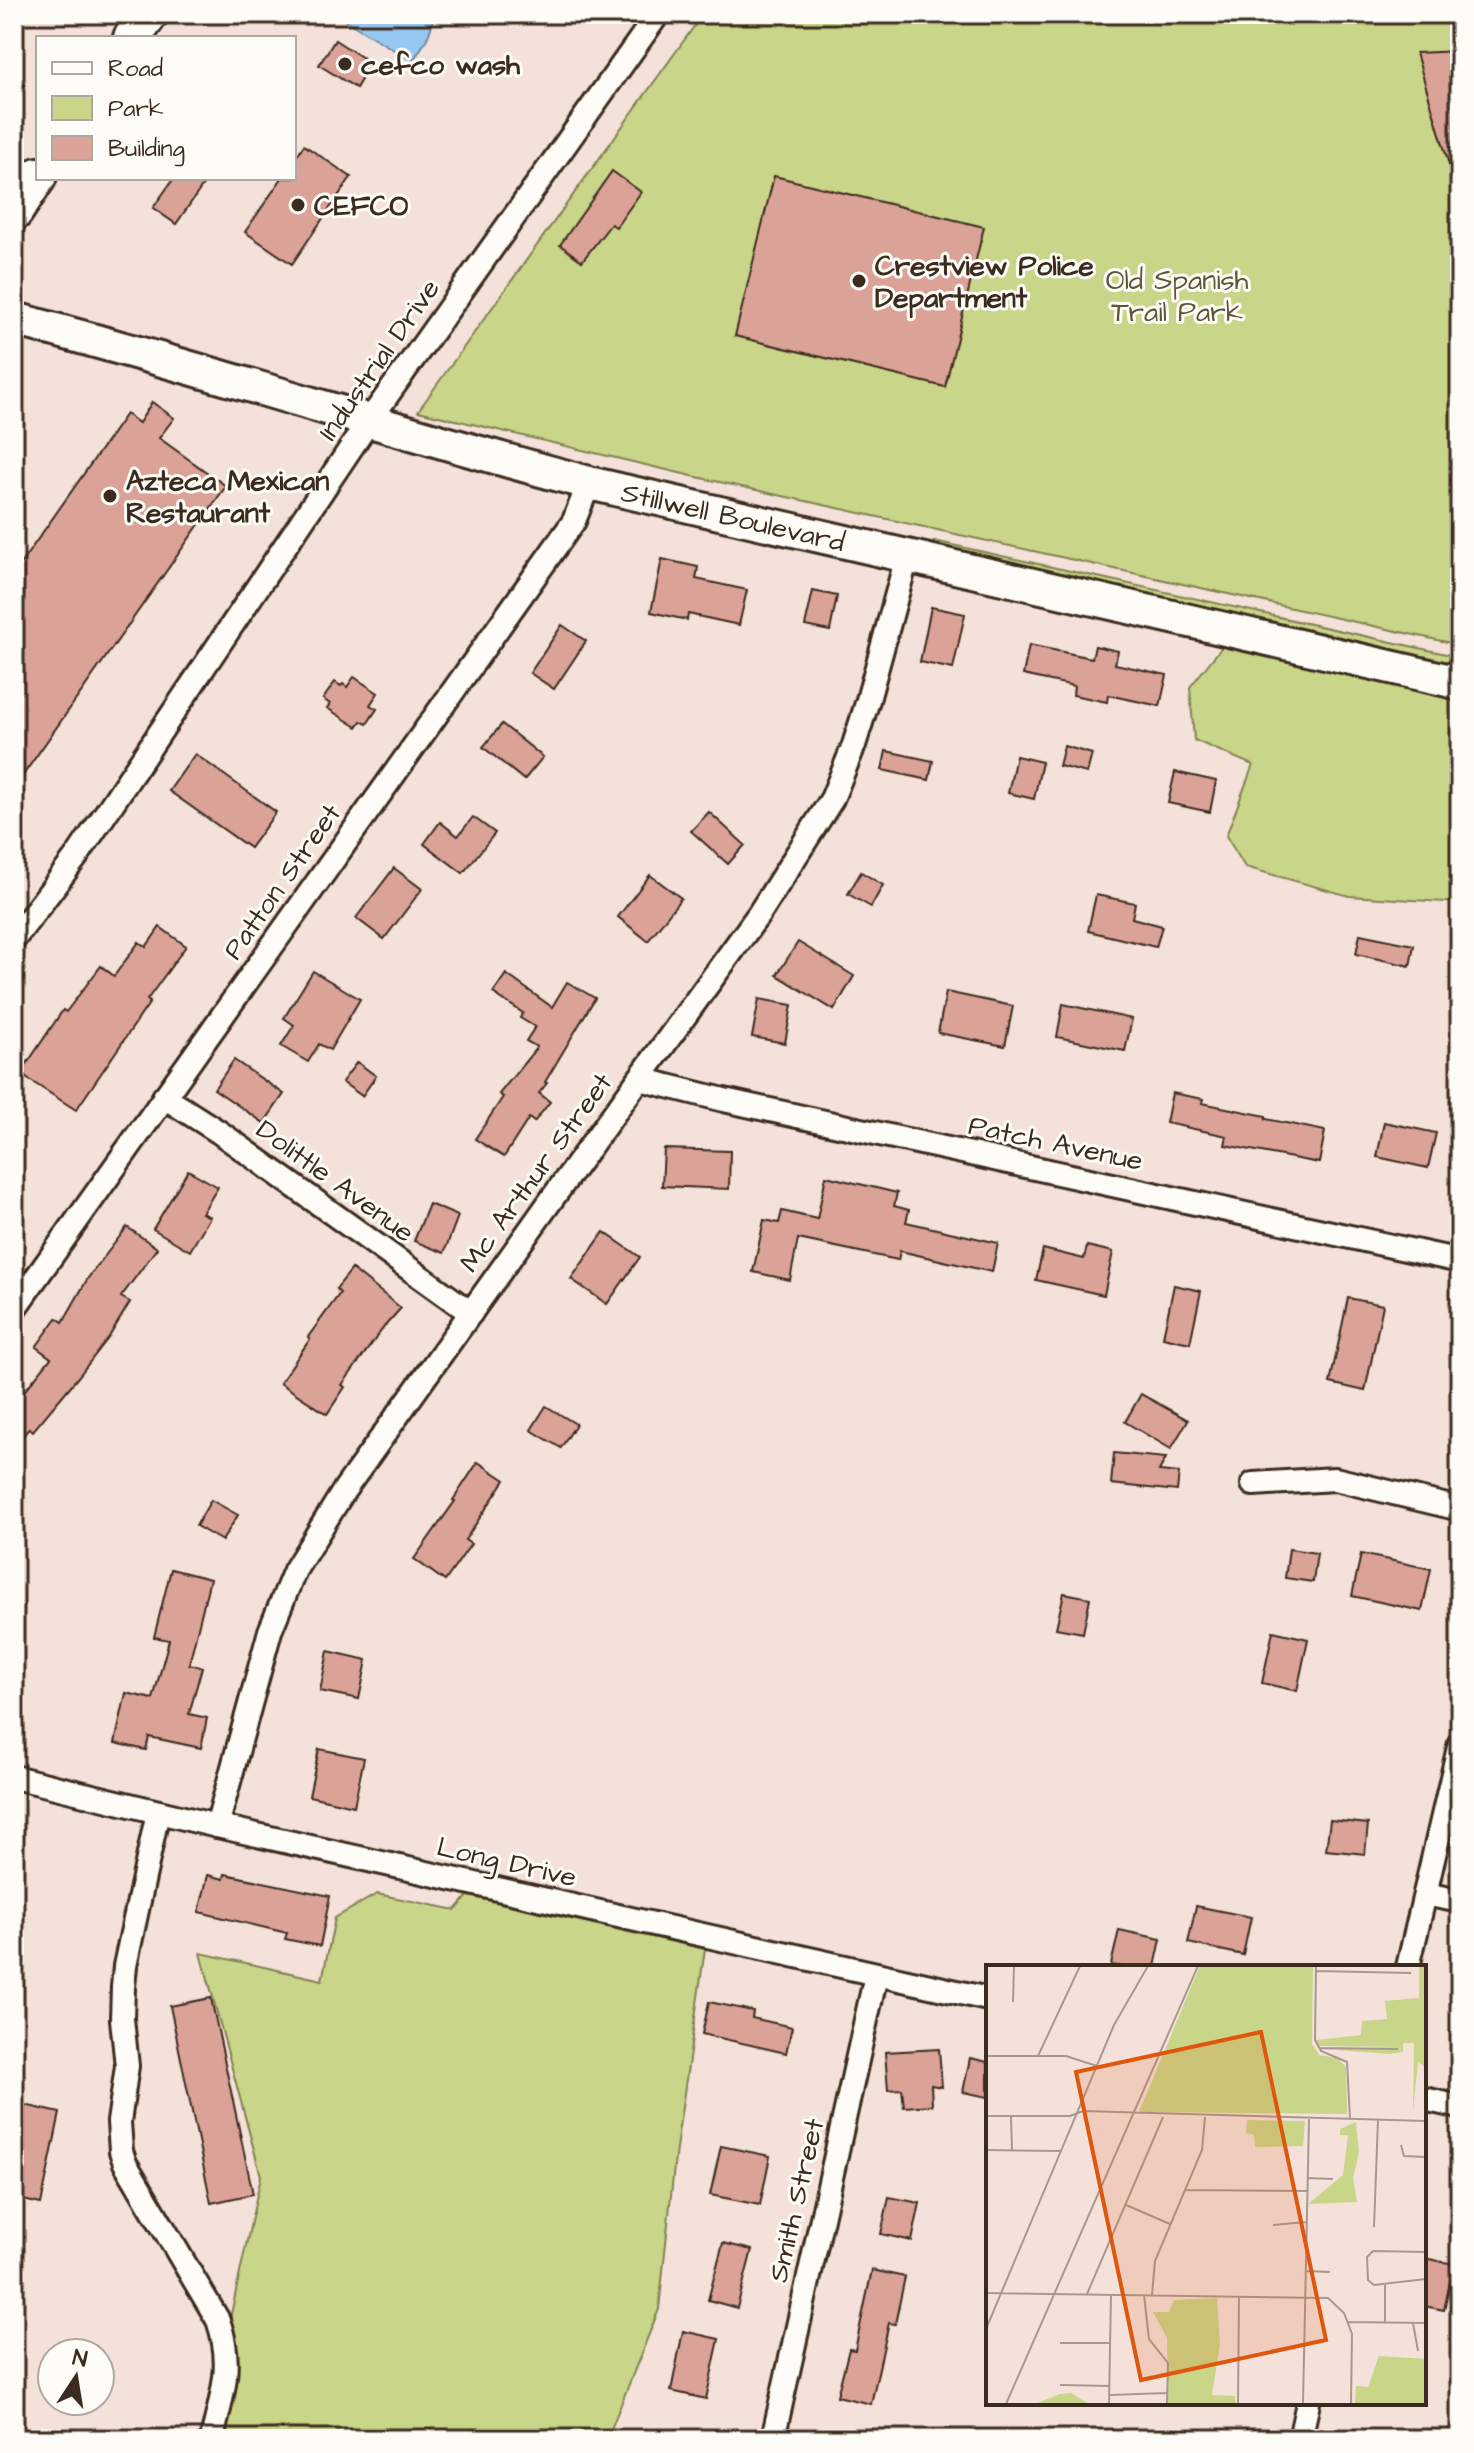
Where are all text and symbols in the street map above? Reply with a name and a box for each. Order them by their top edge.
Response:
legend [36,36,296,180]
place label: cefco wash [361,46,521,85]
text: Road [108,52,163,86]
marker: cefco wash [336,55,354,73]
text: Park [108,92,164,126]
text: Building [108,132,185,167]
place label: CEFCO [314,187,409,226]
marker: CEFCO [289,196,307,214]
place label: Crestview Police Department [875,247,1094,319]
park label: Old Spanish Trail Park [1106,261,1248,332]
street label: Industrial Drive [309,271,449,449]
marker: Crestview Police Department [850,272,868,290]
place label: Azteca Mexican Restaurant [126,462,329,533]
street label: Stillwell Boulevard [617,473,849,562]
marker: Azteca Mexican Restaurant [101,487,119,505]
street label: Patton Street [214,796,351,968]
street label: Mc Arthur Street [451,1065,622,1281]
street label: Patch Avenue [965,1106,1146,1181]
street label: Dolittle Avenue [248,1111,422,1252]
street label: Long Drive [433,1827,580,1898]
inset map [986,1965,1426,2405]
street label: Smith Street [759,2114,834,2286]
north arrow [36,2337,116,2417]
text: N [70,2342,90,2376]

